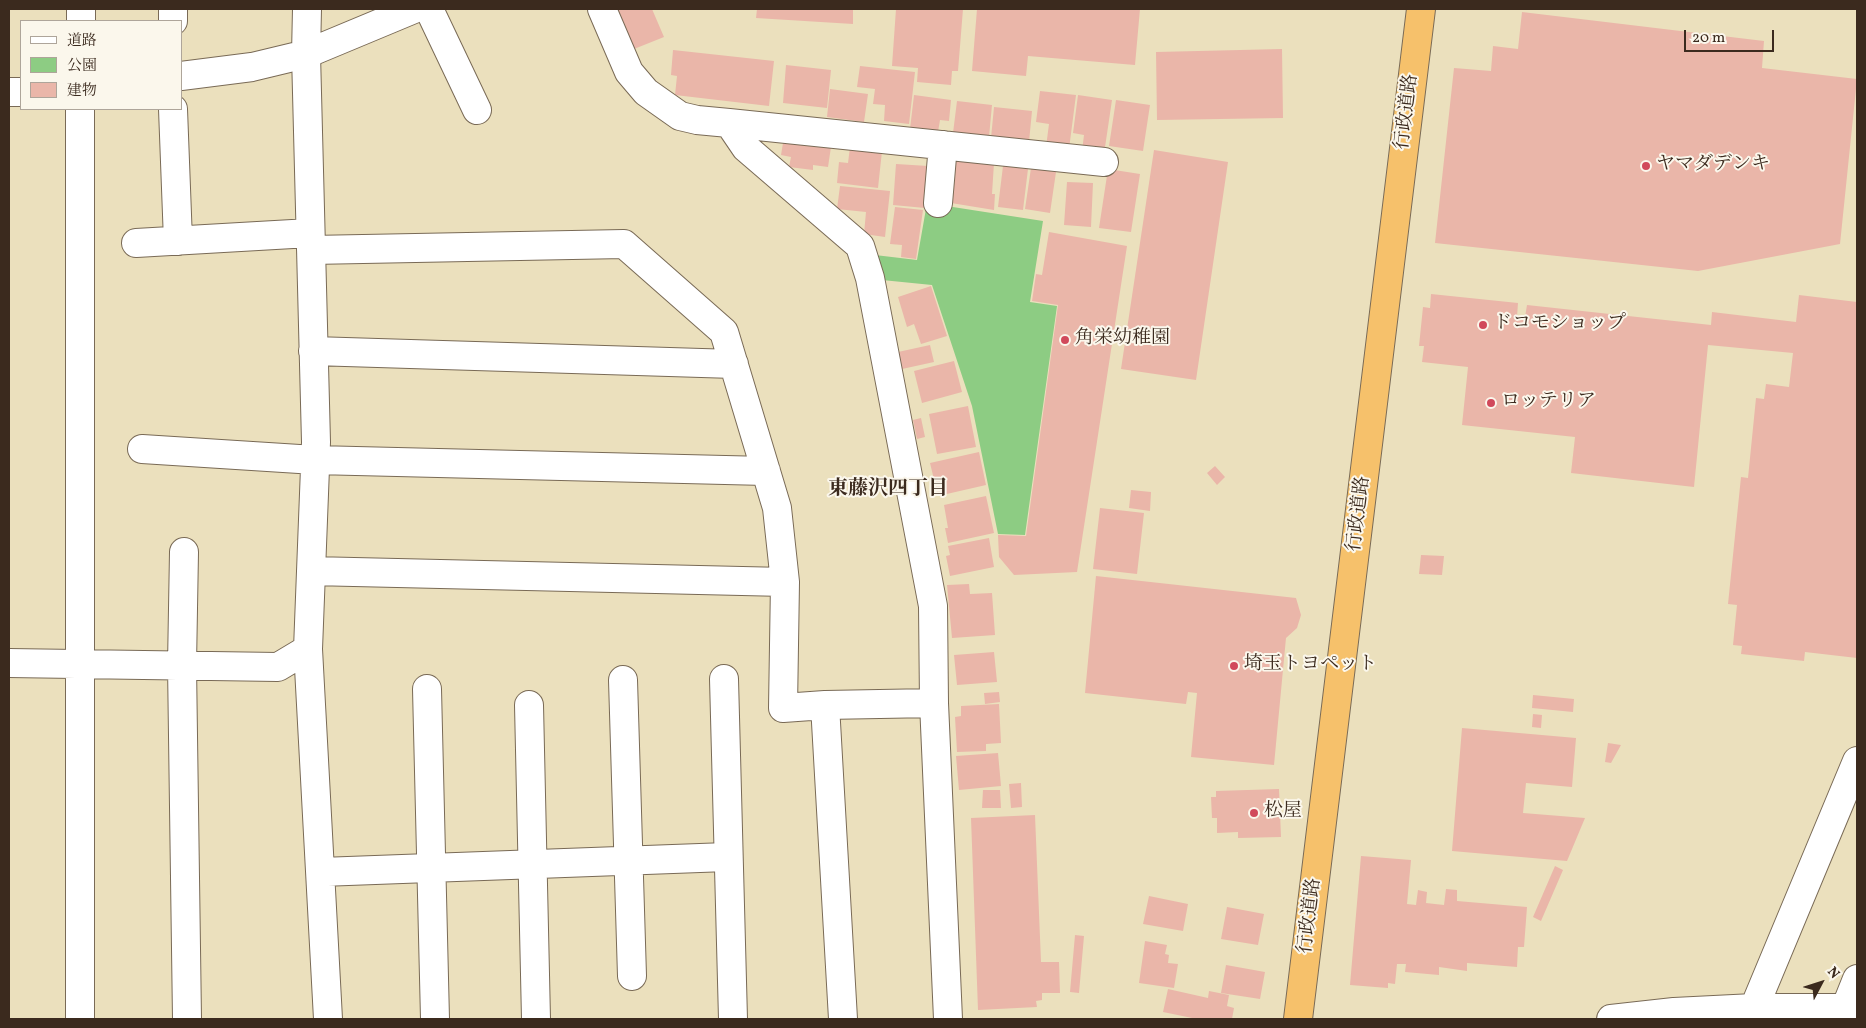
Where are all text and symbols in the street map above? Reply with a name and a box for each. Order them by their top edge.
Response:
legend [20,20,182,110]
scale bar [1686,20,1776,52]
text: 20 m [1692,28,1725,49]
text: 道路 [67,31,97,52]
text: 公園 [67,56,97,77]
street label: 行政道路 [1392,73,1424,151]
text: 建物 [67,81,97,102]
place label: ヤマダデンキ [1656,155,1770,177]
marker: ヤマダデンキ [1640,160,1652,172]
place label: ドコモショップ [1493,314,1626,336]
marker: ドコモショップ [1477,319,1489,331]
place label: 角栄幼稚園 [1075,329,1170,351]
marker: 角栄幼稚園 [1059,334,1071,346]
place label: ロッテリア [1501,392,1596,414]
marker: ロッテリア [1485,397,1497,409]
street label: 行政道路 [1344,475,1376,553]
district label: 東藤沢四丁目 [828,478,948,502]
place label: 埼玉トヨペット [1244,655,1377,677]
marker: 埼玉トヨペット [1228,660,1240,672]
place label: 松屋 [1264,802,1302,824]
marker: 松屋 [1248,807,1260,819]
street label: 行政道路 [1295,877,1327,955]
north arrow [1796,958,1846,1008]
text: N [1822,963,1843,983]

